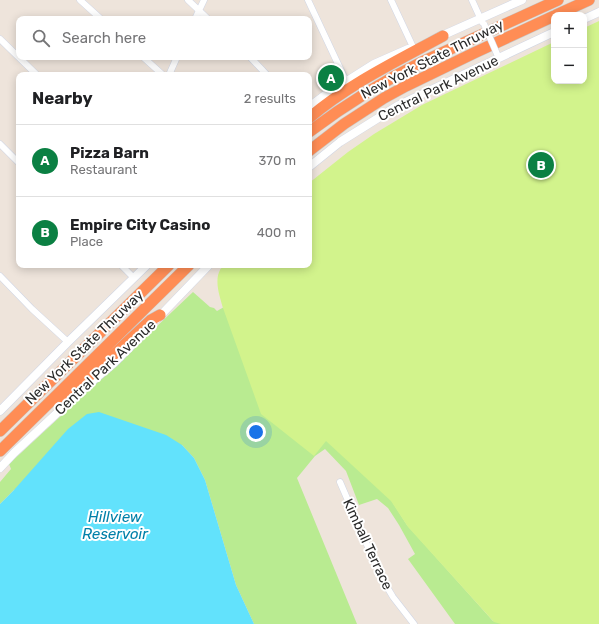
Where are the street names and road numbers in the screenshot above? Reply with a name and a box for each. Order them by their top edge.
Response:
street label: New York State Thruway [358,16,507,103]
street label: Central Park Avenue [375,52,501,125]
street label: New York State Thruway [22,286,147,408]
street label: Central Park Avenue [51,316,159,419]
street label: Kimball Terrace [339,496,396,593]

